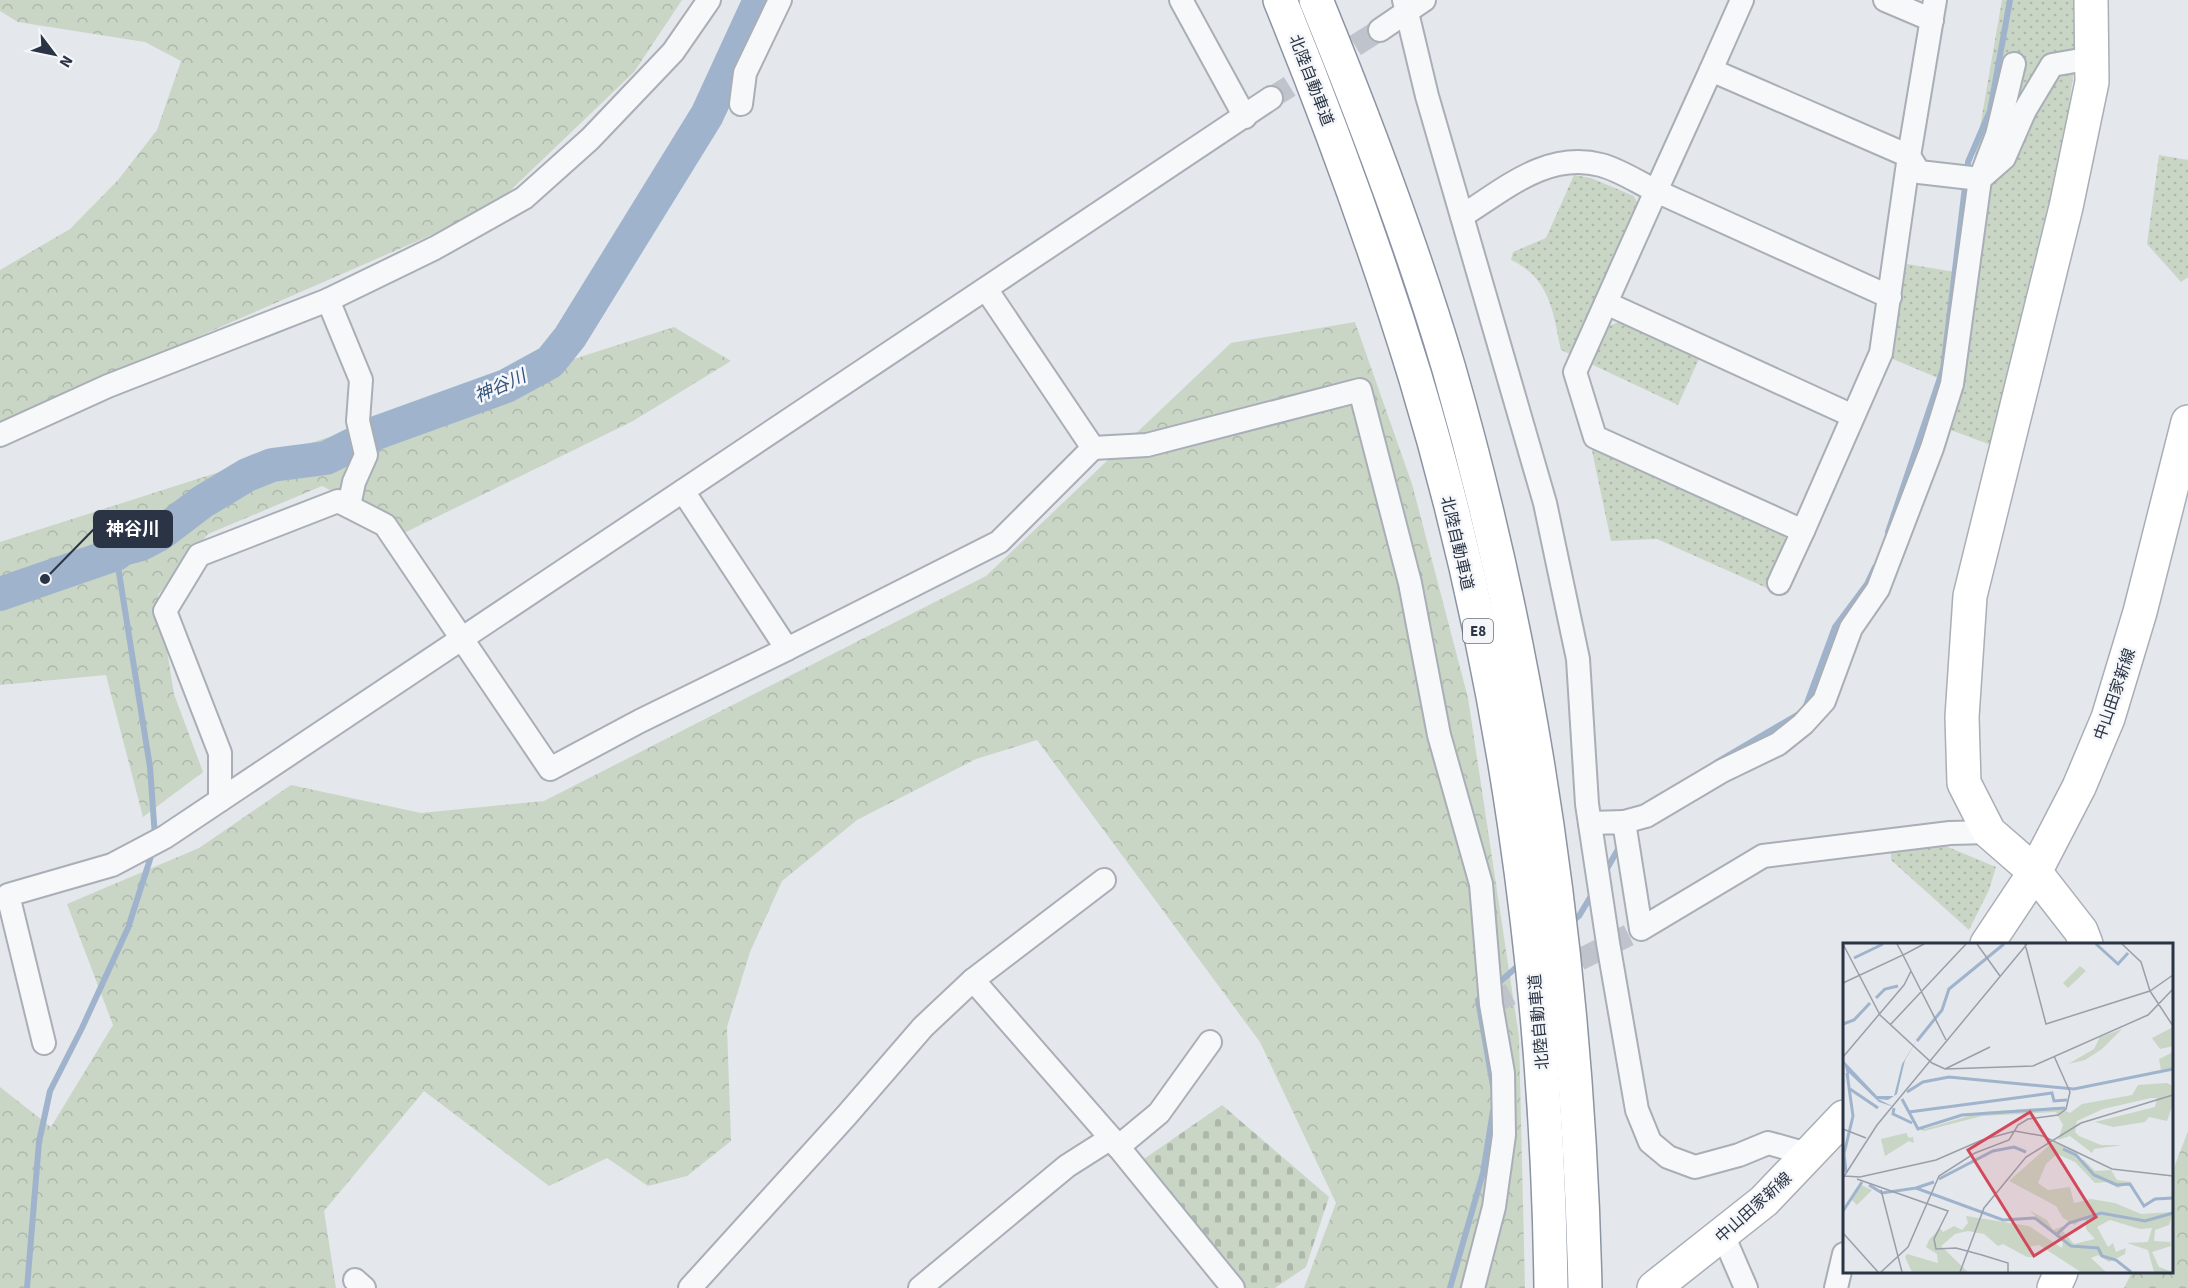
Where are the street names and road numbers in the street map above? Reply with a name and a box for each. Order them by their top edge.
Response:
street label: 北陸自動車道 [1284,32,1339,129]
street label: 北陸自動車道 [1436,494,1479,592]
road number: E8 [1463,619,1493,643]
street label: 中山田家新線 [2089,645,2141,743]
street label: 北陸自動車道 [1524,973,1554,1071]
street label: 中山田家新線 [1711,1167,1797,1248]

